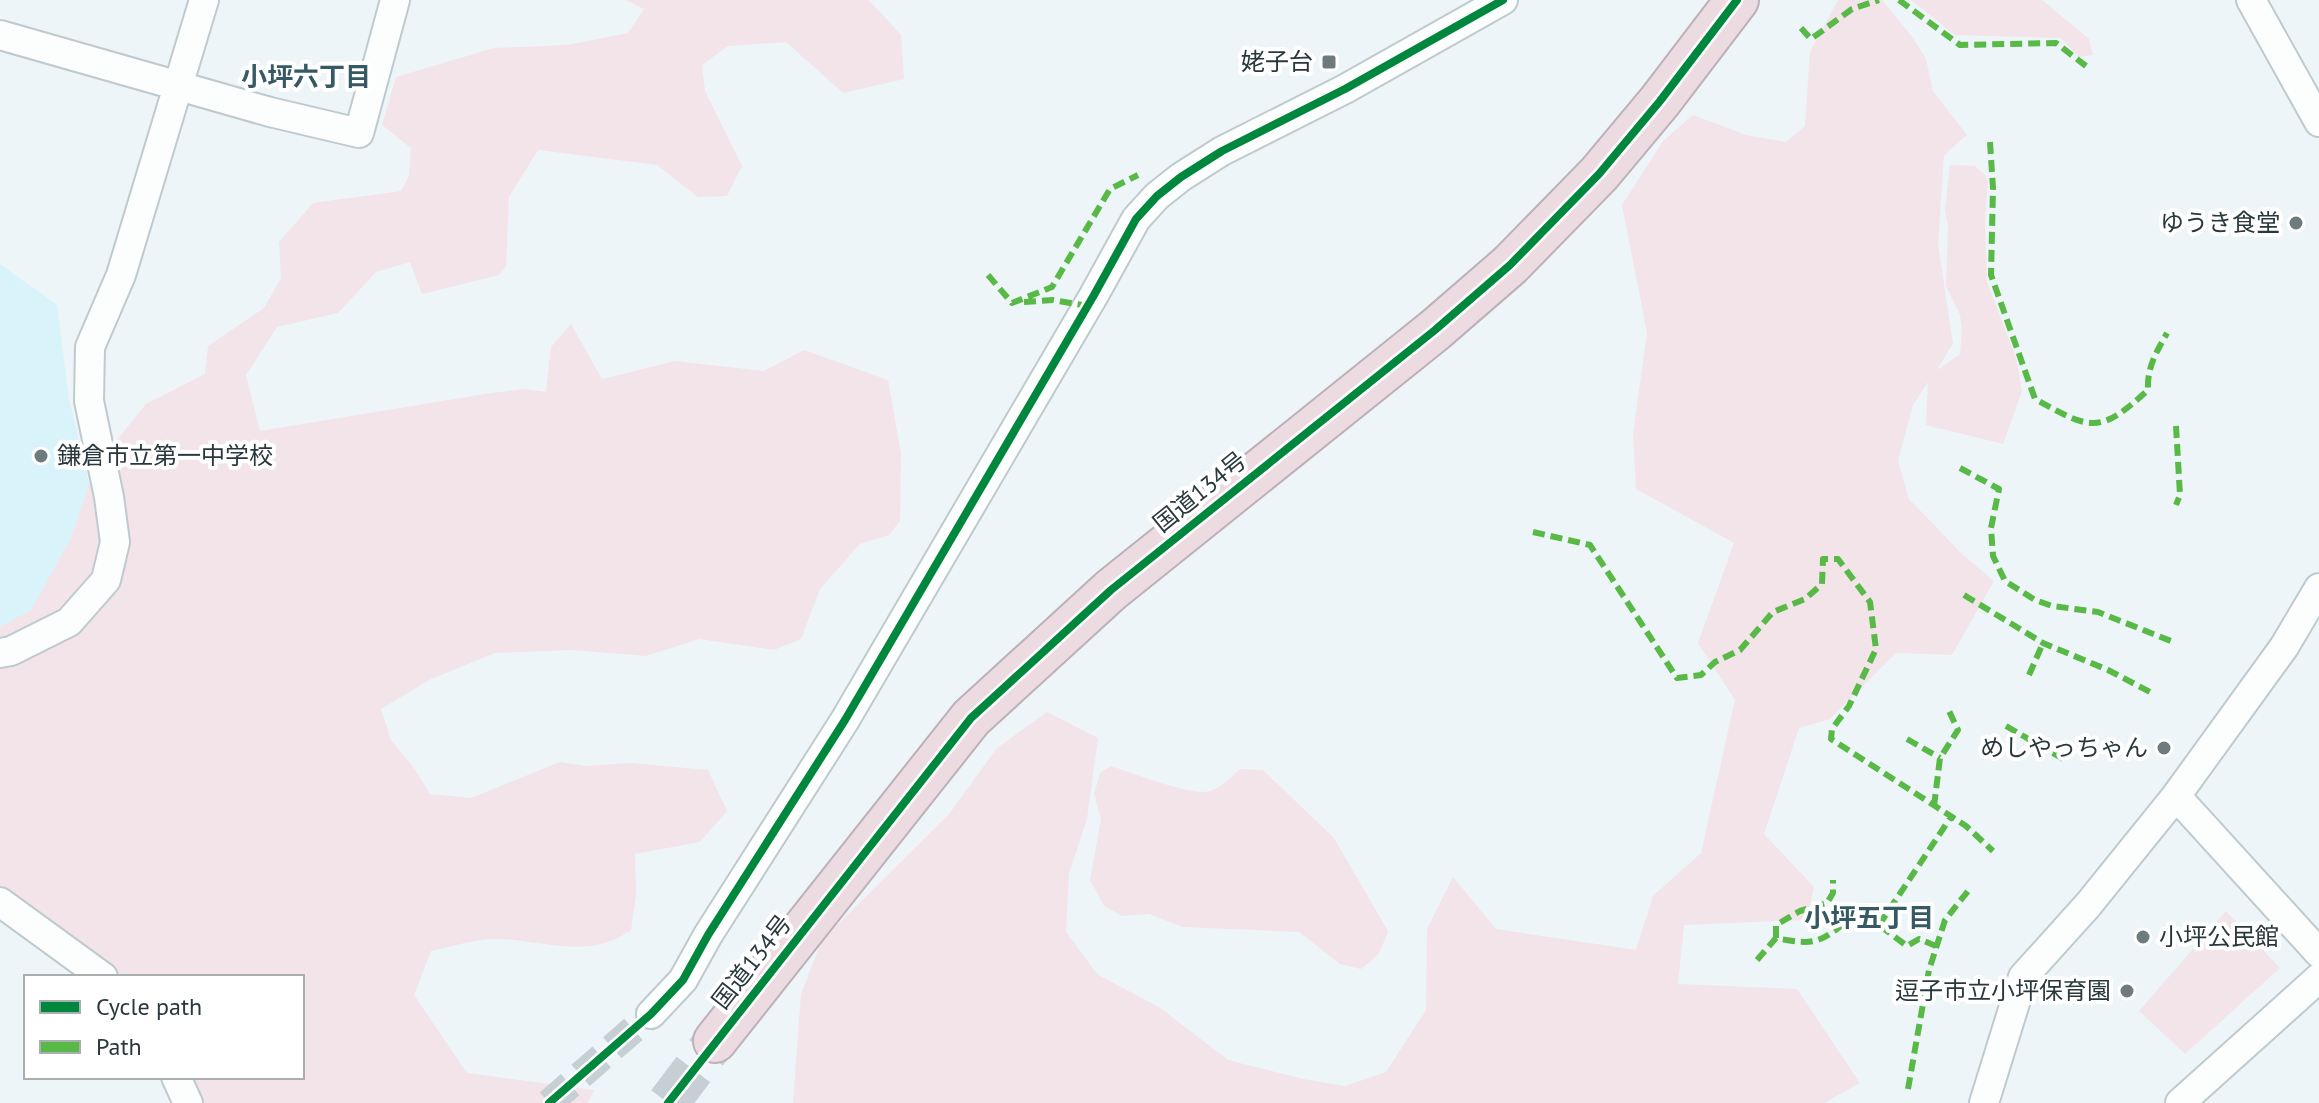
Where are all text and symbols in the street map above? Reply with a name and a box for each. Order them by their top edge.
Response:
place label: 姥子台 [1241,46,1313,77]
marker: 姥子台 [1320,53,1338,71]
district label: 小坪六丁目 [241,60,371,93]
place label: ゆうき食堂 [2160,207,2280,238]
marker: ゆうき食堂 [2287,214,2305,232]
place label: 鎌倉市立第一中学校 [57,440,273,471]
street label: 国道134号 [1147,445,1253,539]
marker: 鎌倉市立第一中学校 [32,447,50,465]
place label: めしやっちゃん [1980,732,2148,763]
marker: めしやっちゃん [2155,739,2173,757]
district label: 小坪五丁目 [1804,901,1934,934]
street label: 国道134号 [705,908,798,1015]
place label: 小坪公民館 [2159,921,2279,952]
marker: 小坪公民館 [2134,928,2152,946]
legend [24,975,304,1079]
place label: 逗子市立小坪保育園 [1895,975,2111,1006]
marker: 逗子市立小坪保育園 [2118,982,2136,1000]
text: Cycle path [96,991,202,1022]
text: Path [96,1031,142,1062]

